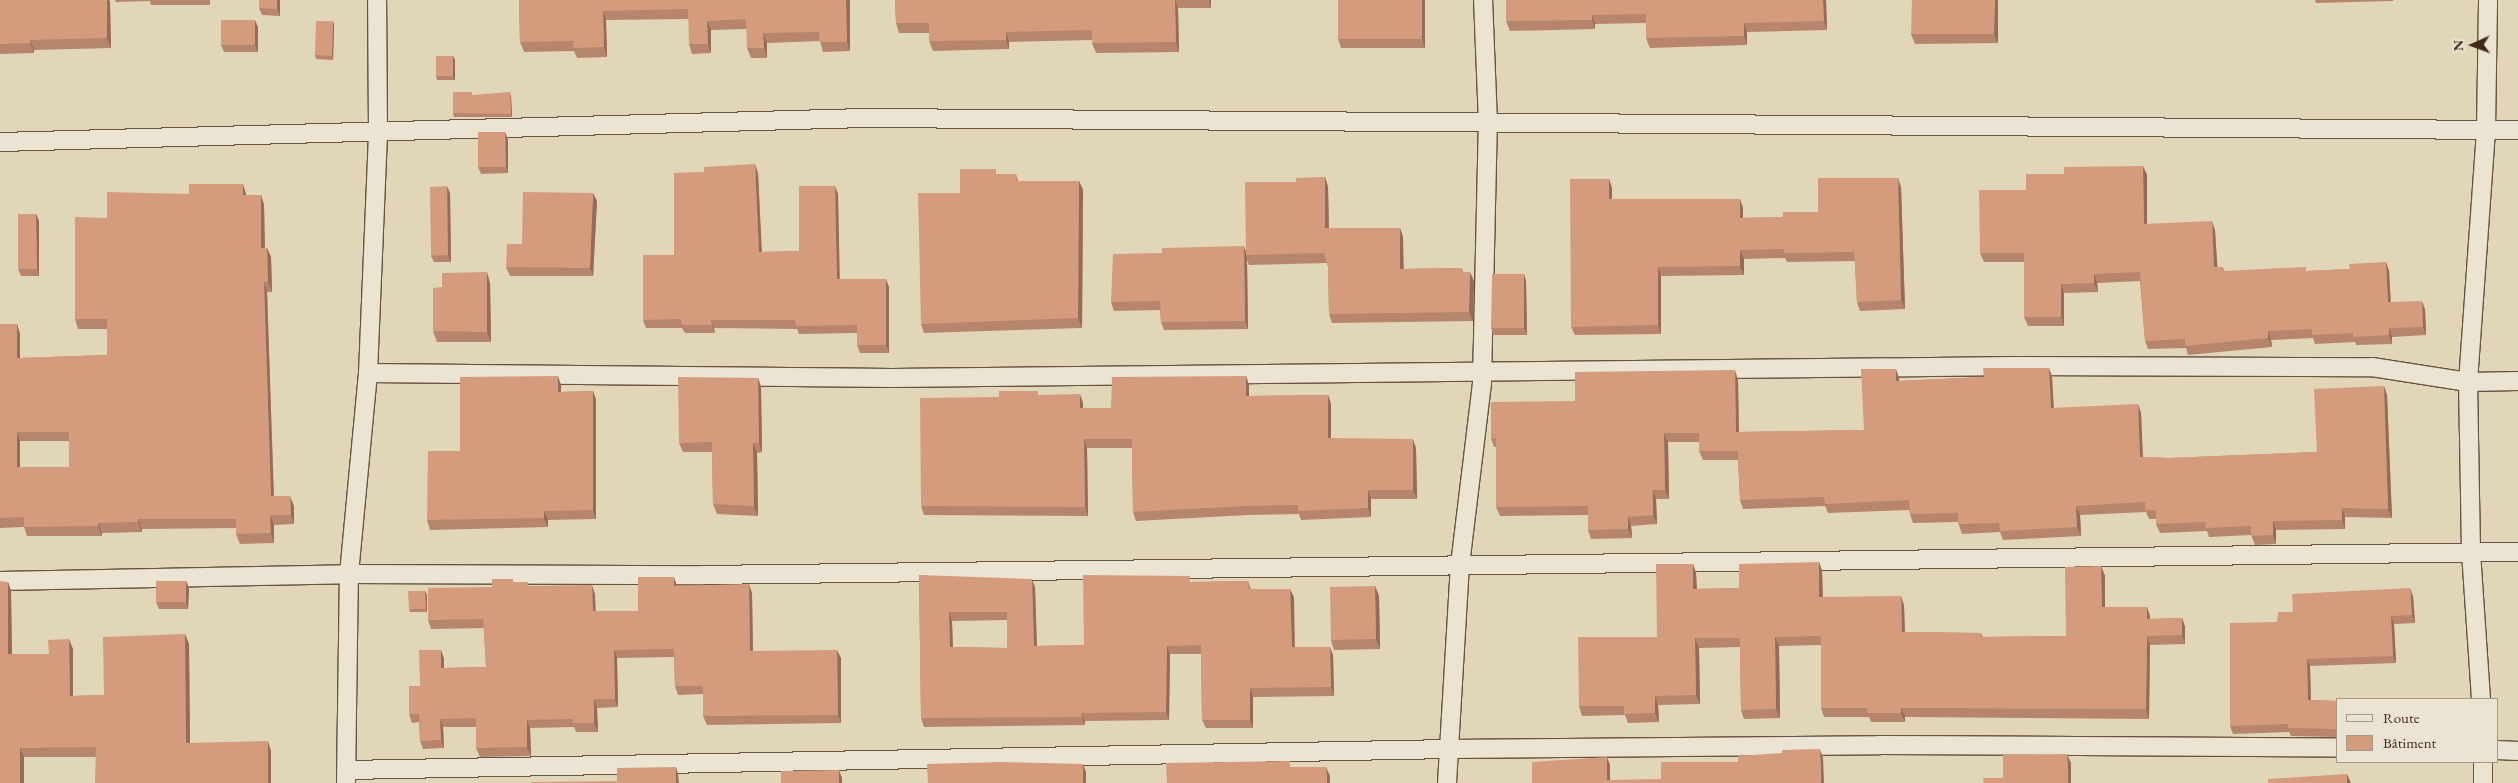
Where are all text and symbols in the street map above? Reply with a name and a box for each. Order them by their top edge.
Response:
north arrow [2448,20,2498,70]
text: N [2449,40,2467,52]
legend [2336,698,2498,763]
text: Route [2383,708,2420,727]
text: Bâtiment [2383,733,2436,752]

